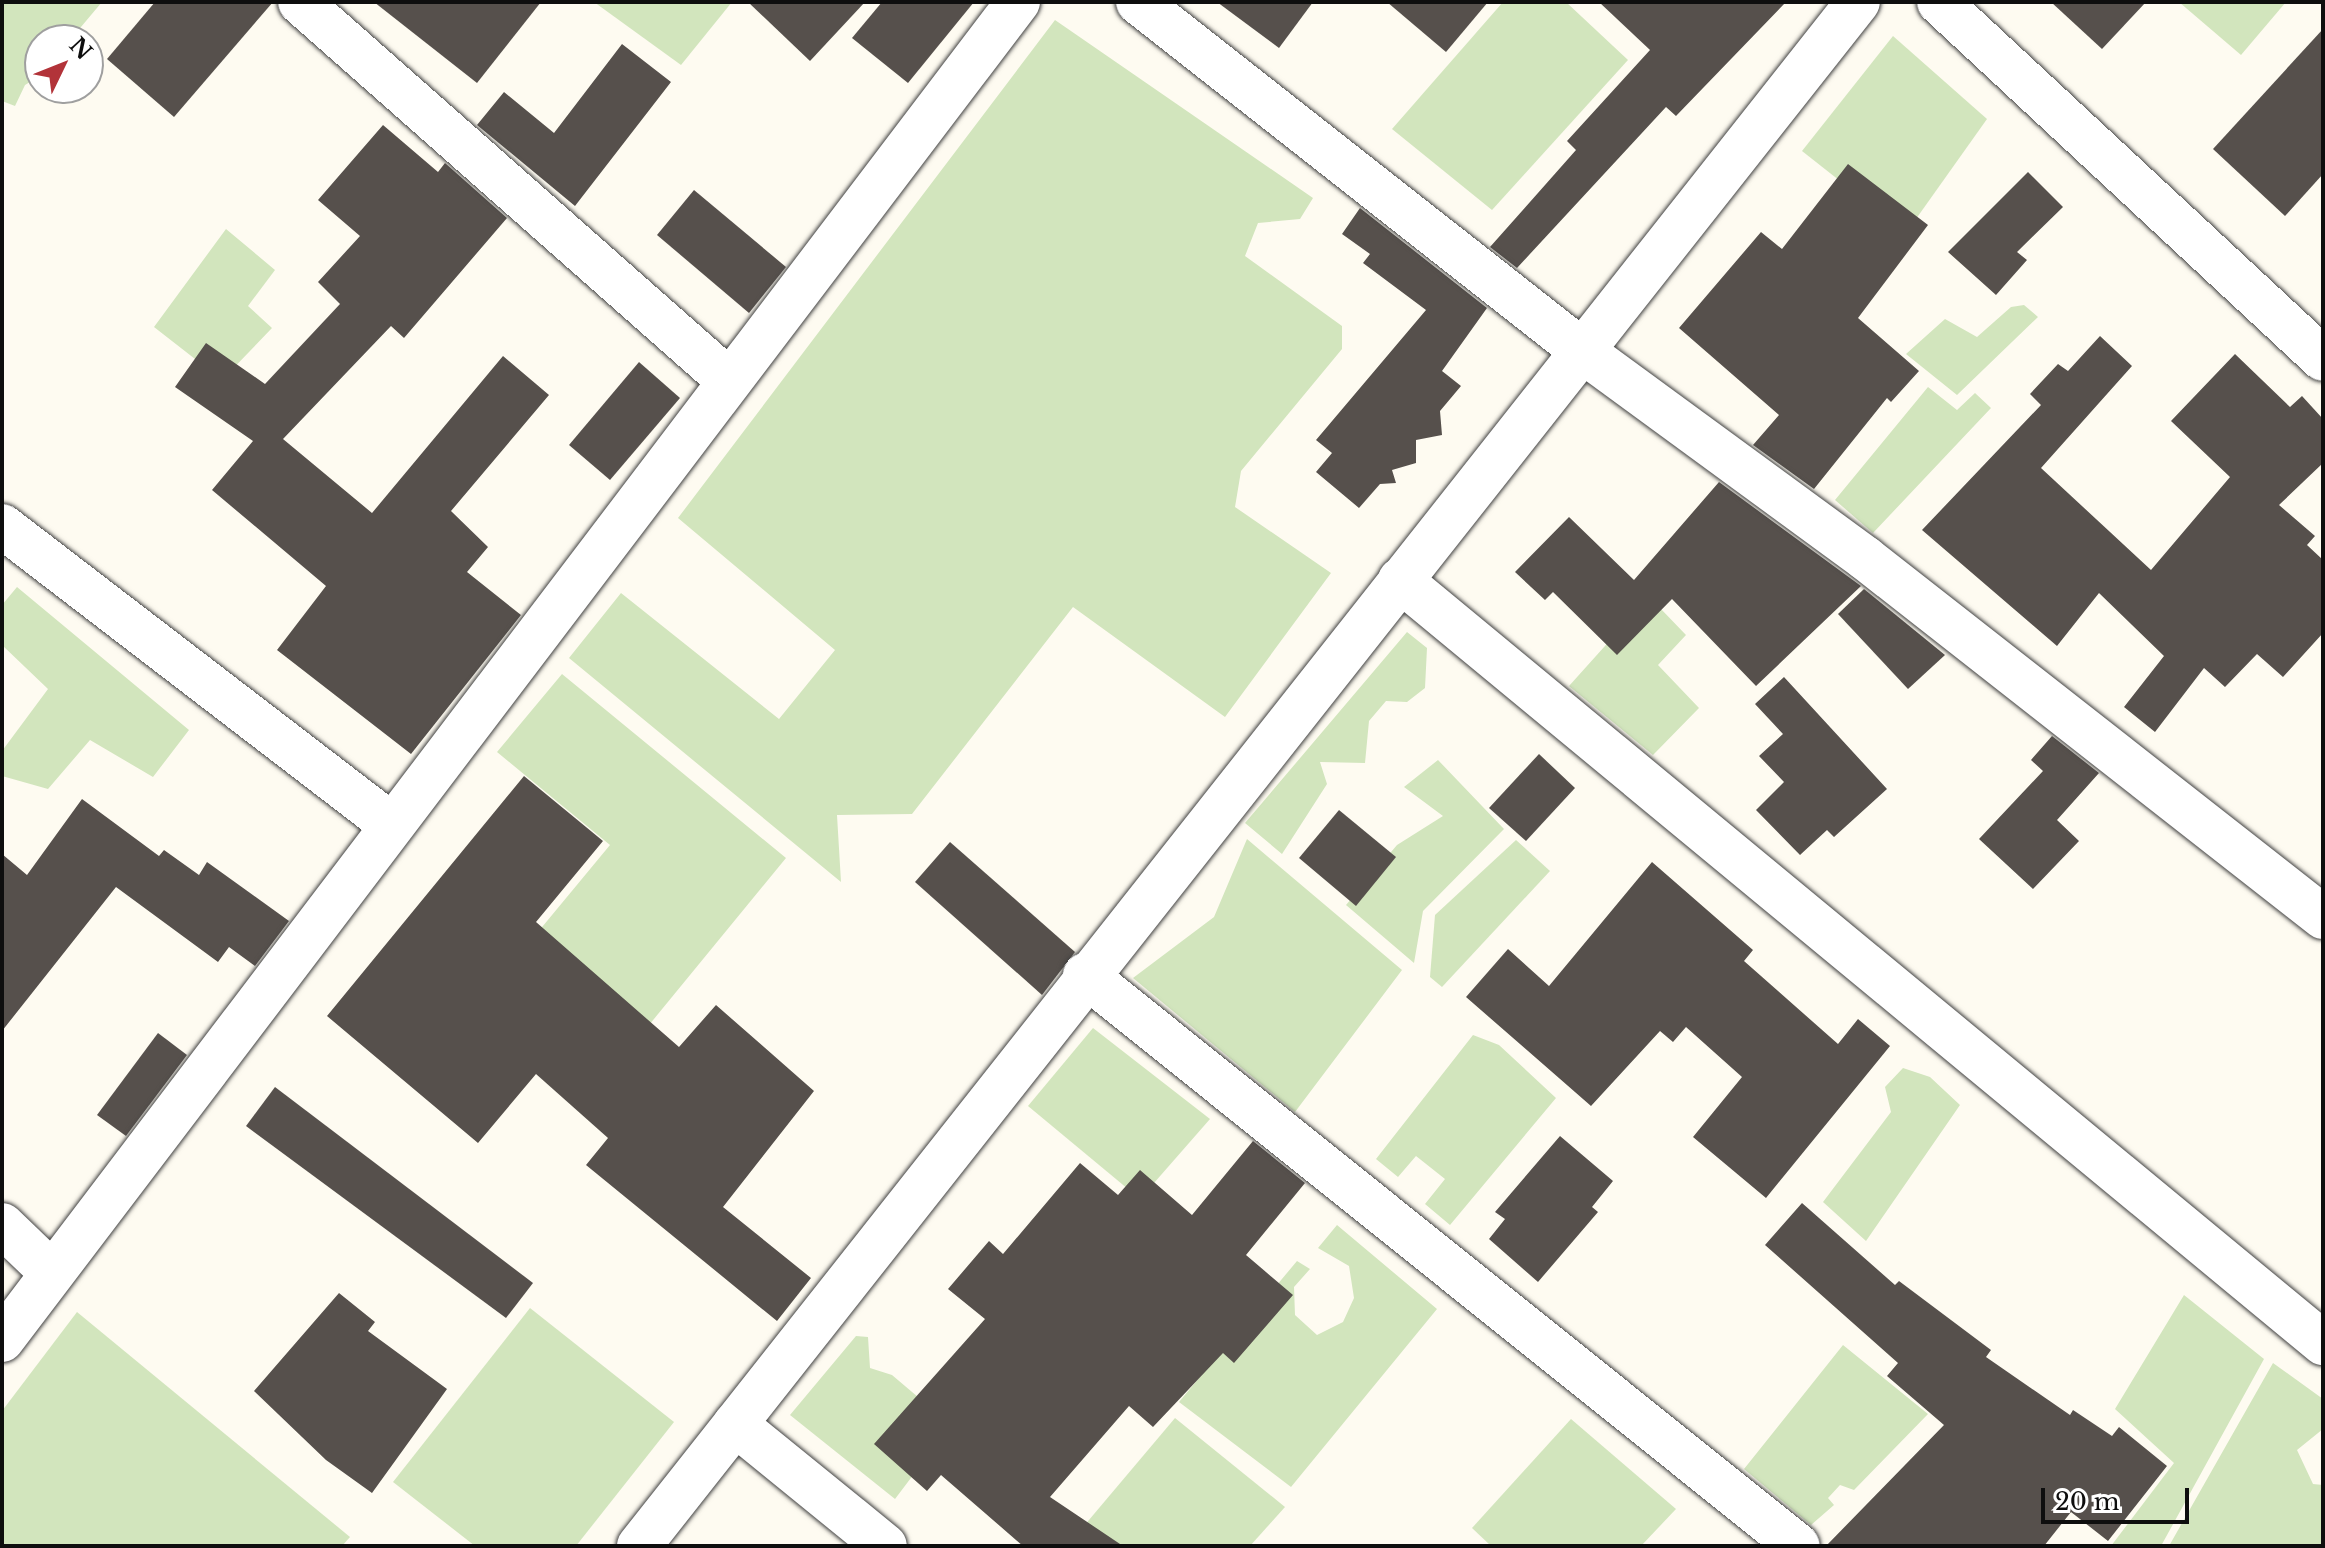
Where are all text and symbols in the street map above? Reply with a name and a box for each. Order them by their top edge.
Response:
north arrow [24,24,104,104]
text: N [64,32,97,65]
scale bar [2045,1472,2193,1522]
text: 20 m [2055,1487,2120,1516]

